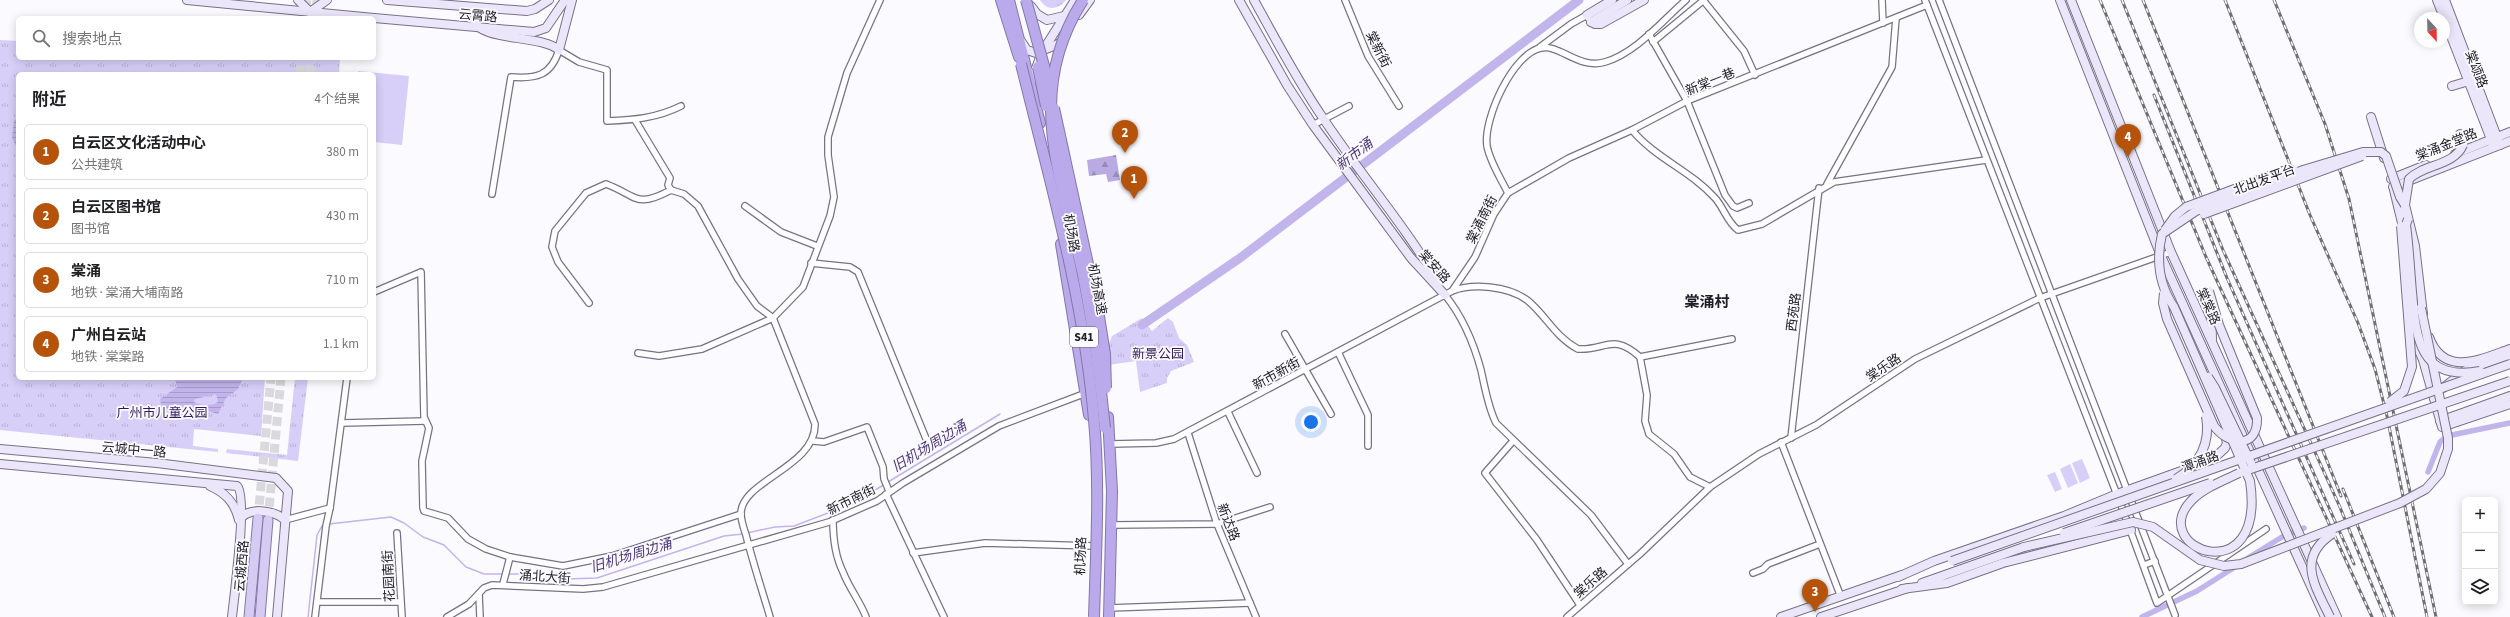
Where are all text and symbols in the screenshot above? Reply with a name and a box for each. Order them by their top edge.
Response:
street label: 云霄路 [458,5,498,27]
north arrow [2414,12,2450,48]
search box [16,16,376,60]
icon: search [30,27,52,49]
street label: 棠新街 [1361,28,1395,71]
text: 搜索地点 [62,29,122,50]
street label: 棠颂路 [2461,48,2491,91]
street label: 新棠一巷 [1683,64,1738,100]
text: 附近 [32,88,66,112]
text: 4个结果 [315,90,360,108]
pin: 2 [1112,120,1138,153]
pin: 4 [2115,124,2141,157]
street label: 棠涌金堂路 [2413,124,2480,165]
text: 白云区文化活动中心 [71,133,206,154]
water label: 新市涌 [1332,133,1379,175]
text: 1 [43,143,49,161]
text: 380 m [326,143,359,161]
text: 公共建筑 [71,156,123,174]
street label: 北出发平台 [2231,160,2298,200]
pin: 1 [1121,166,1147,199]
street label: 棠涌南街 [1462,192,1502,247]
text: 白云区图书馆 [71,197,161,218]
text: 2 [43,207,49,225]
text: 430 m [326,207,359,225]
street label: 机场路 [1059,212,1083,254]
text: 图书馆 [71,220,110,238]
street label: 棠安路 [1415,246,1454,287]
text: 棠涌 [71,261,101,282]
street label: 机场高速 [1083,262,1111,316]
text: 3 [43,271,49,289]
text: 710 m [326,271,359,289]
text: 地铁 · 棠涌大埔南路 [71,284,183,302]
street label: 棠棠路 [2192,285,2224,328]
district label: 棠涌村 [1684,292,1730,313]
street label: 西苑路 [1783,292,1805,333]
text: 广州白云站 [71,325,146,346]
road number: S41 [1070,327,1098,347]
text: 4 [43,335,49,353]
text: 1.1 km [323,335,359,353]
park label: 新景公园 [1132,345,1184,363]
text: 地铁 · 棠棠路 [71,348,144,366]
street label: 棠乐路 [1862,349,1905,386]
street label: 新市新街 [1249,353,1304,394]
park label: 广州市儿童公园 [116,404,208,422]
your location [1301,412,1321,432]
water label: 旧机场周边涌 [888,416,972,477]
street label: 云城中一路 [101,438,167,462]
street label: 潭涌路 [2179,447,2222,477]
street label: 新市南街 [824,480,879,519]
map controls [2462,497,2498,605]
button: + [2462,497,2498,533]
street label: 新达路 [1213,501,1243,544]
button: − [2462,533,2498,569]
water label: 旧机场周边涌 [588,534,676,578]
street label: 机场路 [1071,536,1091,576]
street label: 云城西路 [231,539,253,593]
street label: 花园南街 [379,550,399,602]
street label: 棠乐路 [1570,563,1611,602]
street label: 涌北大街 [518,566,572,588]
button: layers [2462,569,2498,605]
pin: 3 [1802,579,1828,612]

